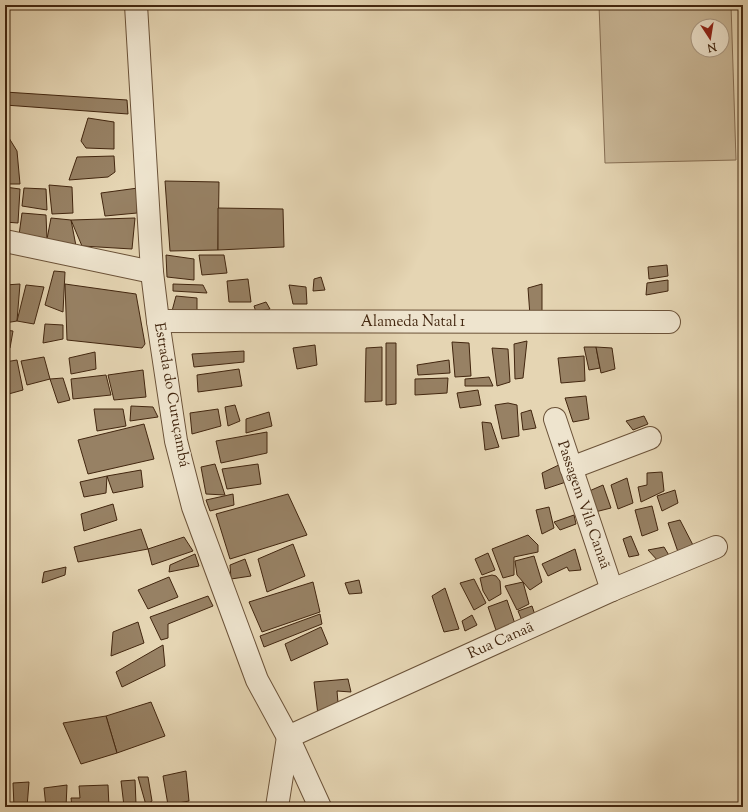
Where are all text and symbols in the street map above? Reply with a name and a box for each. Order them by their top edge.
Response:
north arrow [690,18,730,58]
text: N [706,38,719,56]
street label: Alameda Natal 1 [361,312,465,333]
street label: Estrada do Curuçambá [148,321,194,469]
street label: Passagem Vila Canaã [551,438,615,572]
street label: Rua Canaã [464,617,538,665]

